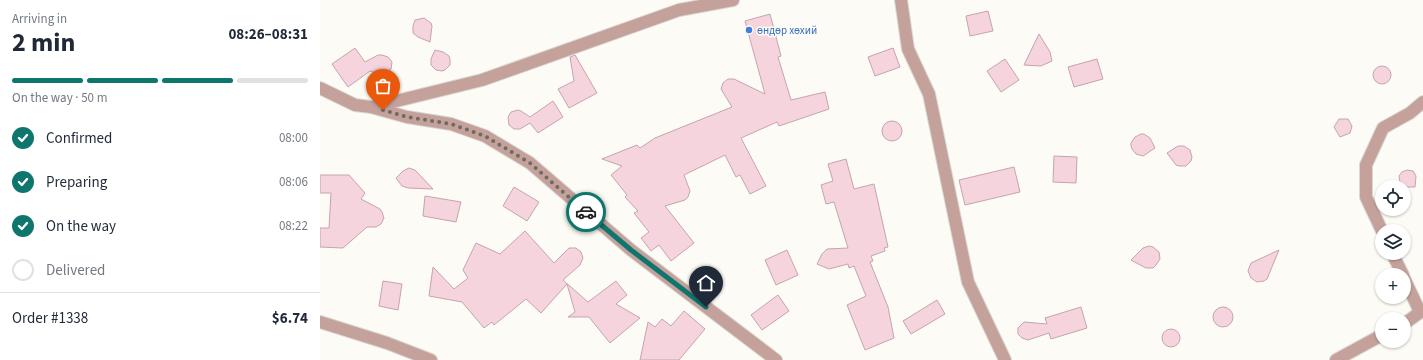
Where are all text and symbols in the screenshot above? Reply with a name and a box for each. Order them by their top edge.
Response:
text: Arriving in [12,10,67,28]
place label: өндөр хөхий [757,23,817,38]
text: 2 min [12,24,75,61]
text: 08:26–08:31 [228,24,308,45]
marker: өндөр хөхий [744,25,754,35]
pin [366,69,400,110]
icon: bag [372,75,394,97]
text: On the way · 50 m [12,89,107,107]
icon: check [12,127,34,149]
text: Confirmed [46,128,112,149]
text: 08:00 [279,129,308,147]
icon: check [12,171,34,193]
text: Preparing [46,172,107,193]
text: 08:06 [279,173,308,191]
map controls [1375,180,1411,348]
button: locate [1375,180,1411,216]
courier [566,192,606,232]
icon: car [575,201,597,223]
icon: check [12,215,34,237]
text: On the way [46,216,116,237]
text: 08:22 [279,217,308,235]
button: layers [1375,224,1411,260]
text: Delivered [46,260,105,281]
pin [689,266,723,307]
button: + [1375,268,1411,304]
icon: home [695,272,717,294]
text: Order #1338 [12,308,88,329]
text: $6.74 [272,308,308,329]
button: − [1375,312,1411,348]

